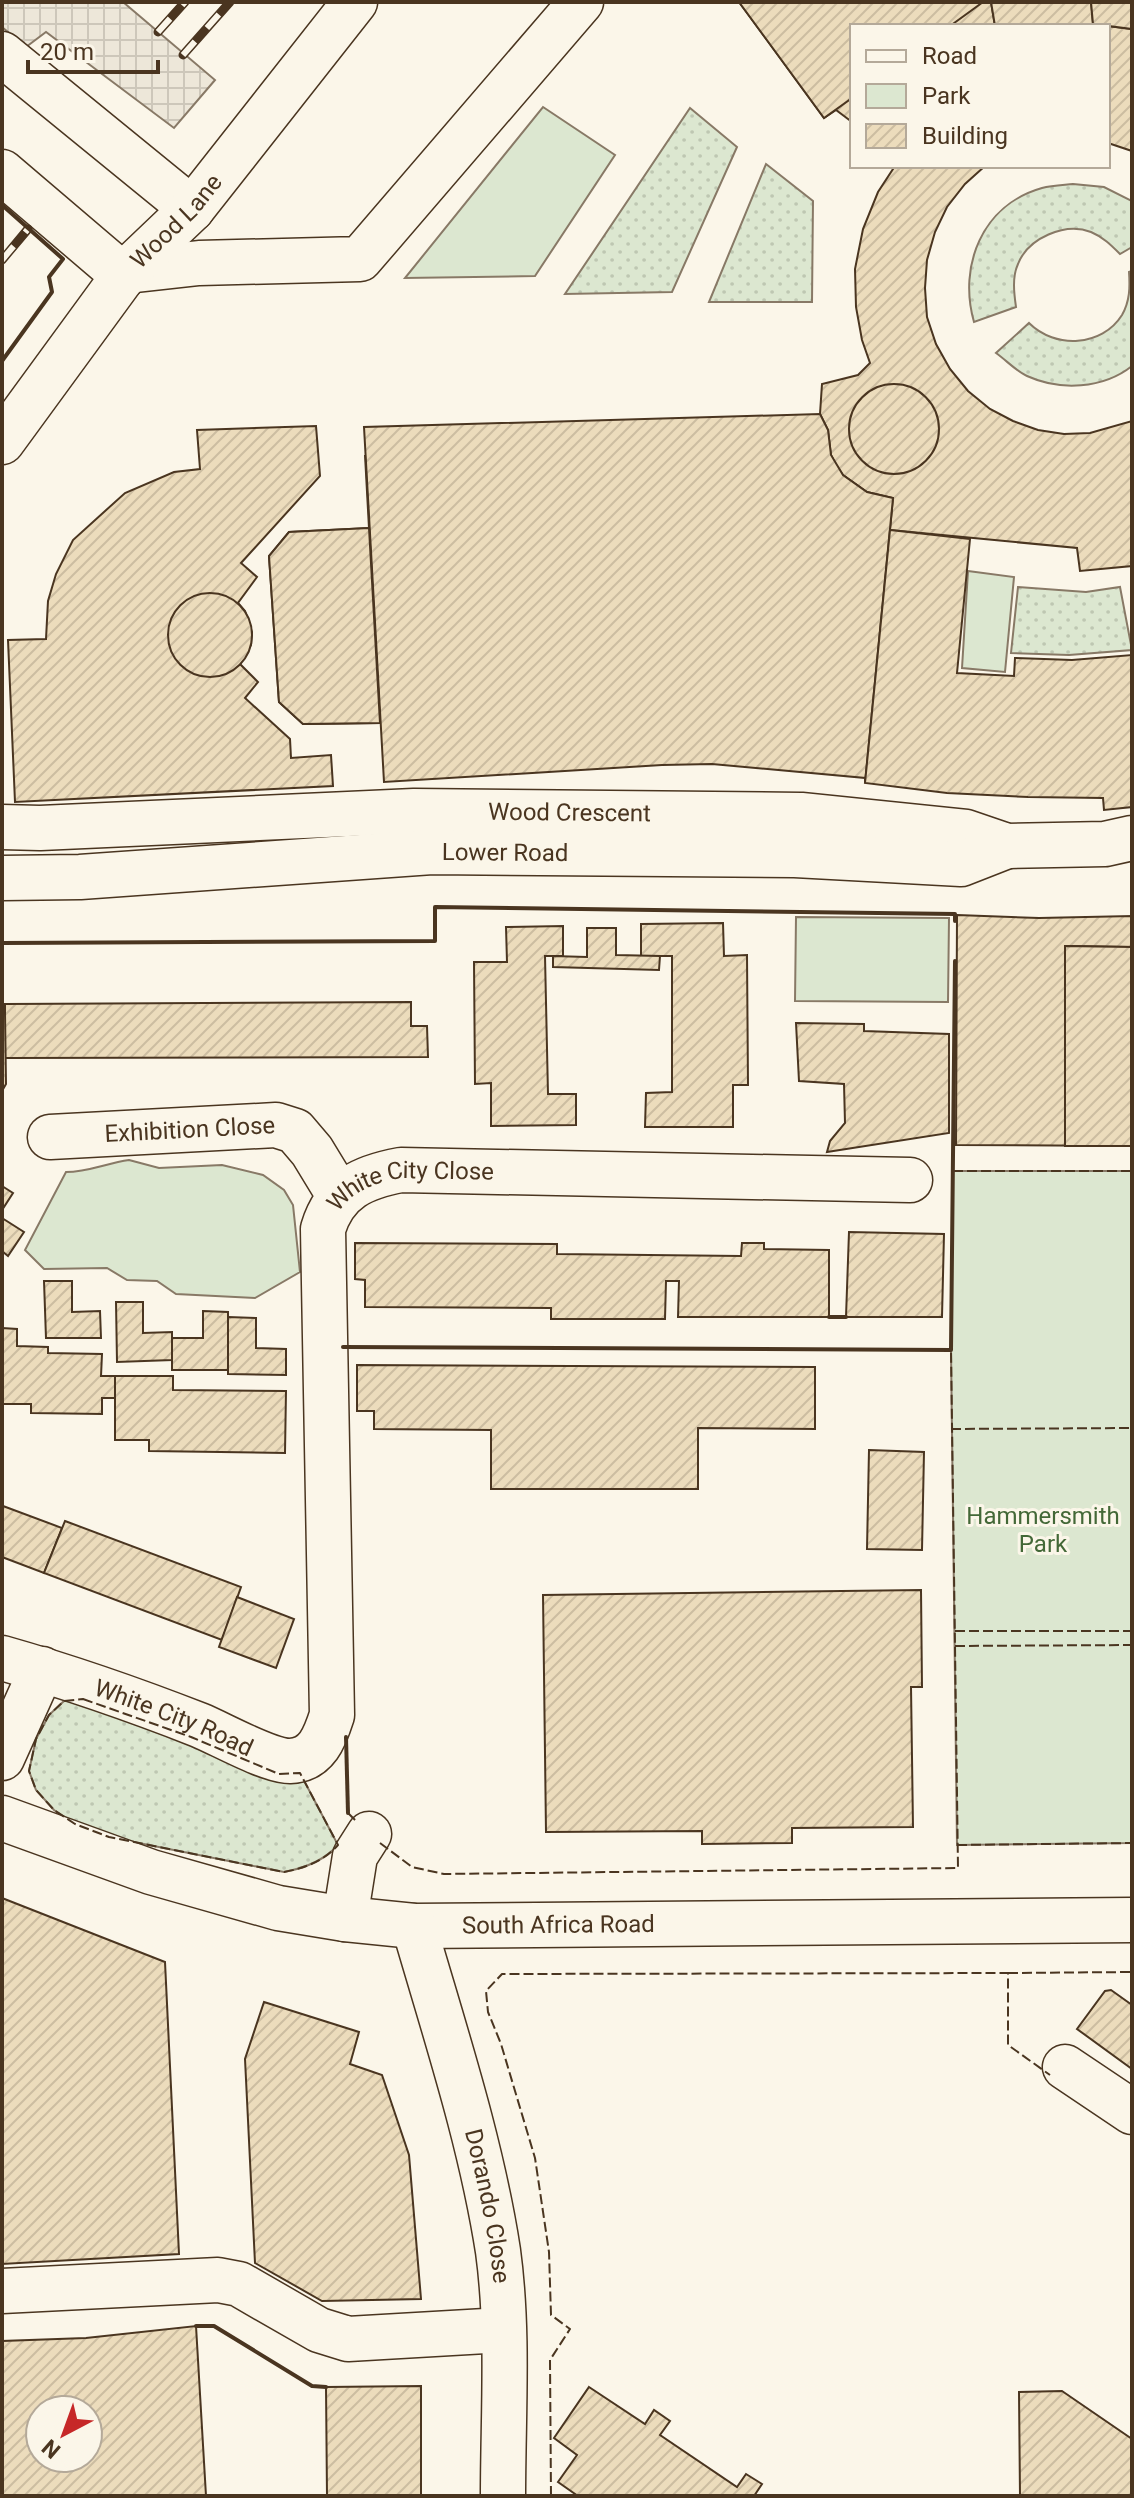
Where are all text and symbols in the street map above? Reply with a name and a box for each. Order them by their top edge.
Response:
scale bar [28,24,158,74]
legend [850,24,1110,168]
text: 20 m [40,38,94,66]
text: Road [922,42,977,70]
text: Park [922,82,971,110]
text: Building [922,122,1008,150]
street label: Wood Lane [125,169,228,274]
street label: Wood Crescent [488,798,651,827]
street label: Lower Road [442,838,569,867]
street label: Exhibition Close [104,1111,276,1148]
street label: White City Close [321,1156,494,1216]
park label: Hammersmith Park [966,1502,1120,1558]
street label: White City Road [91,1674,257,1762]
street label: South Africa Road [462,1910,655,1940]
street label: Dorando Close [459,2126,516,2285]
north arrow [24,2394,104,2474]
text: N [37,2434,65,2463]

